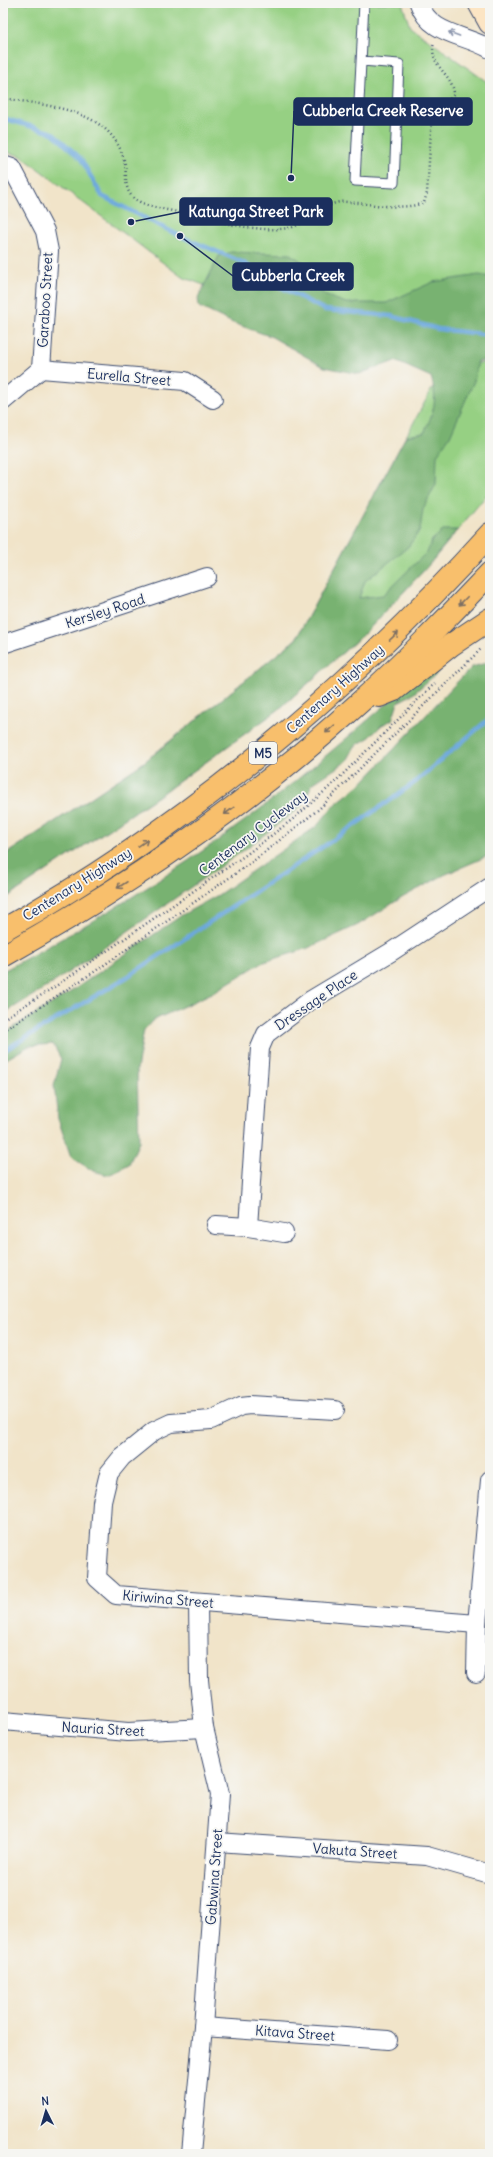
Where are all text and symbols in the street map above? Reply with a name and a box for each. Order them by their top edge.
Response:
one-way arrow [448,30,460,38]
callout: Cubberla Creek Reserve [294,98,472,125]
text: Cubberla Creek Reserve [302,101,464,120]
callout: Katunga Street Park [180,198,332,225]
text: Katunga Street Park [188,202,324,222]
street label: Garaboo Street [34,251,57,348]
callout: Cubberla Creek [233,263,353,290]
text: Cubberla Creek [241,266,345,285]
street label: Eurella Street [86,364,172,390]
street label: Kersley Road [63,590,147,632]
one-way arrow [458,596,468,606]
one-way arrow [389,631,399,641]
street label: Centenary Highway [282,640,388,738]
one-way arrow [324,724,335,733]
road number: M5 [249,742,277,764]
street label: Centenary Cycleway [195,786,311,880]
one-way arrow [223,807,234,815]
one-way arrow [137,839,148,847]
street label: Centenary Highway [19,843,135,925]
one-way arrow [117,881,128,889]
street label: Dressage Place [271,966,361,1034]
street label: Kiriwina Street [122,1586,215,1612]
street label: Nauria Street [61,1718,145,1740]
street label: Gabwina Street [202,1828,226,1926]
street label: Vakuta Street [312,1839,398,1863]
street label: Kitava Street [255,2021,336,2045]
north arrow [26,2091,66,2131]
text: N [41,2094,50,2108]

